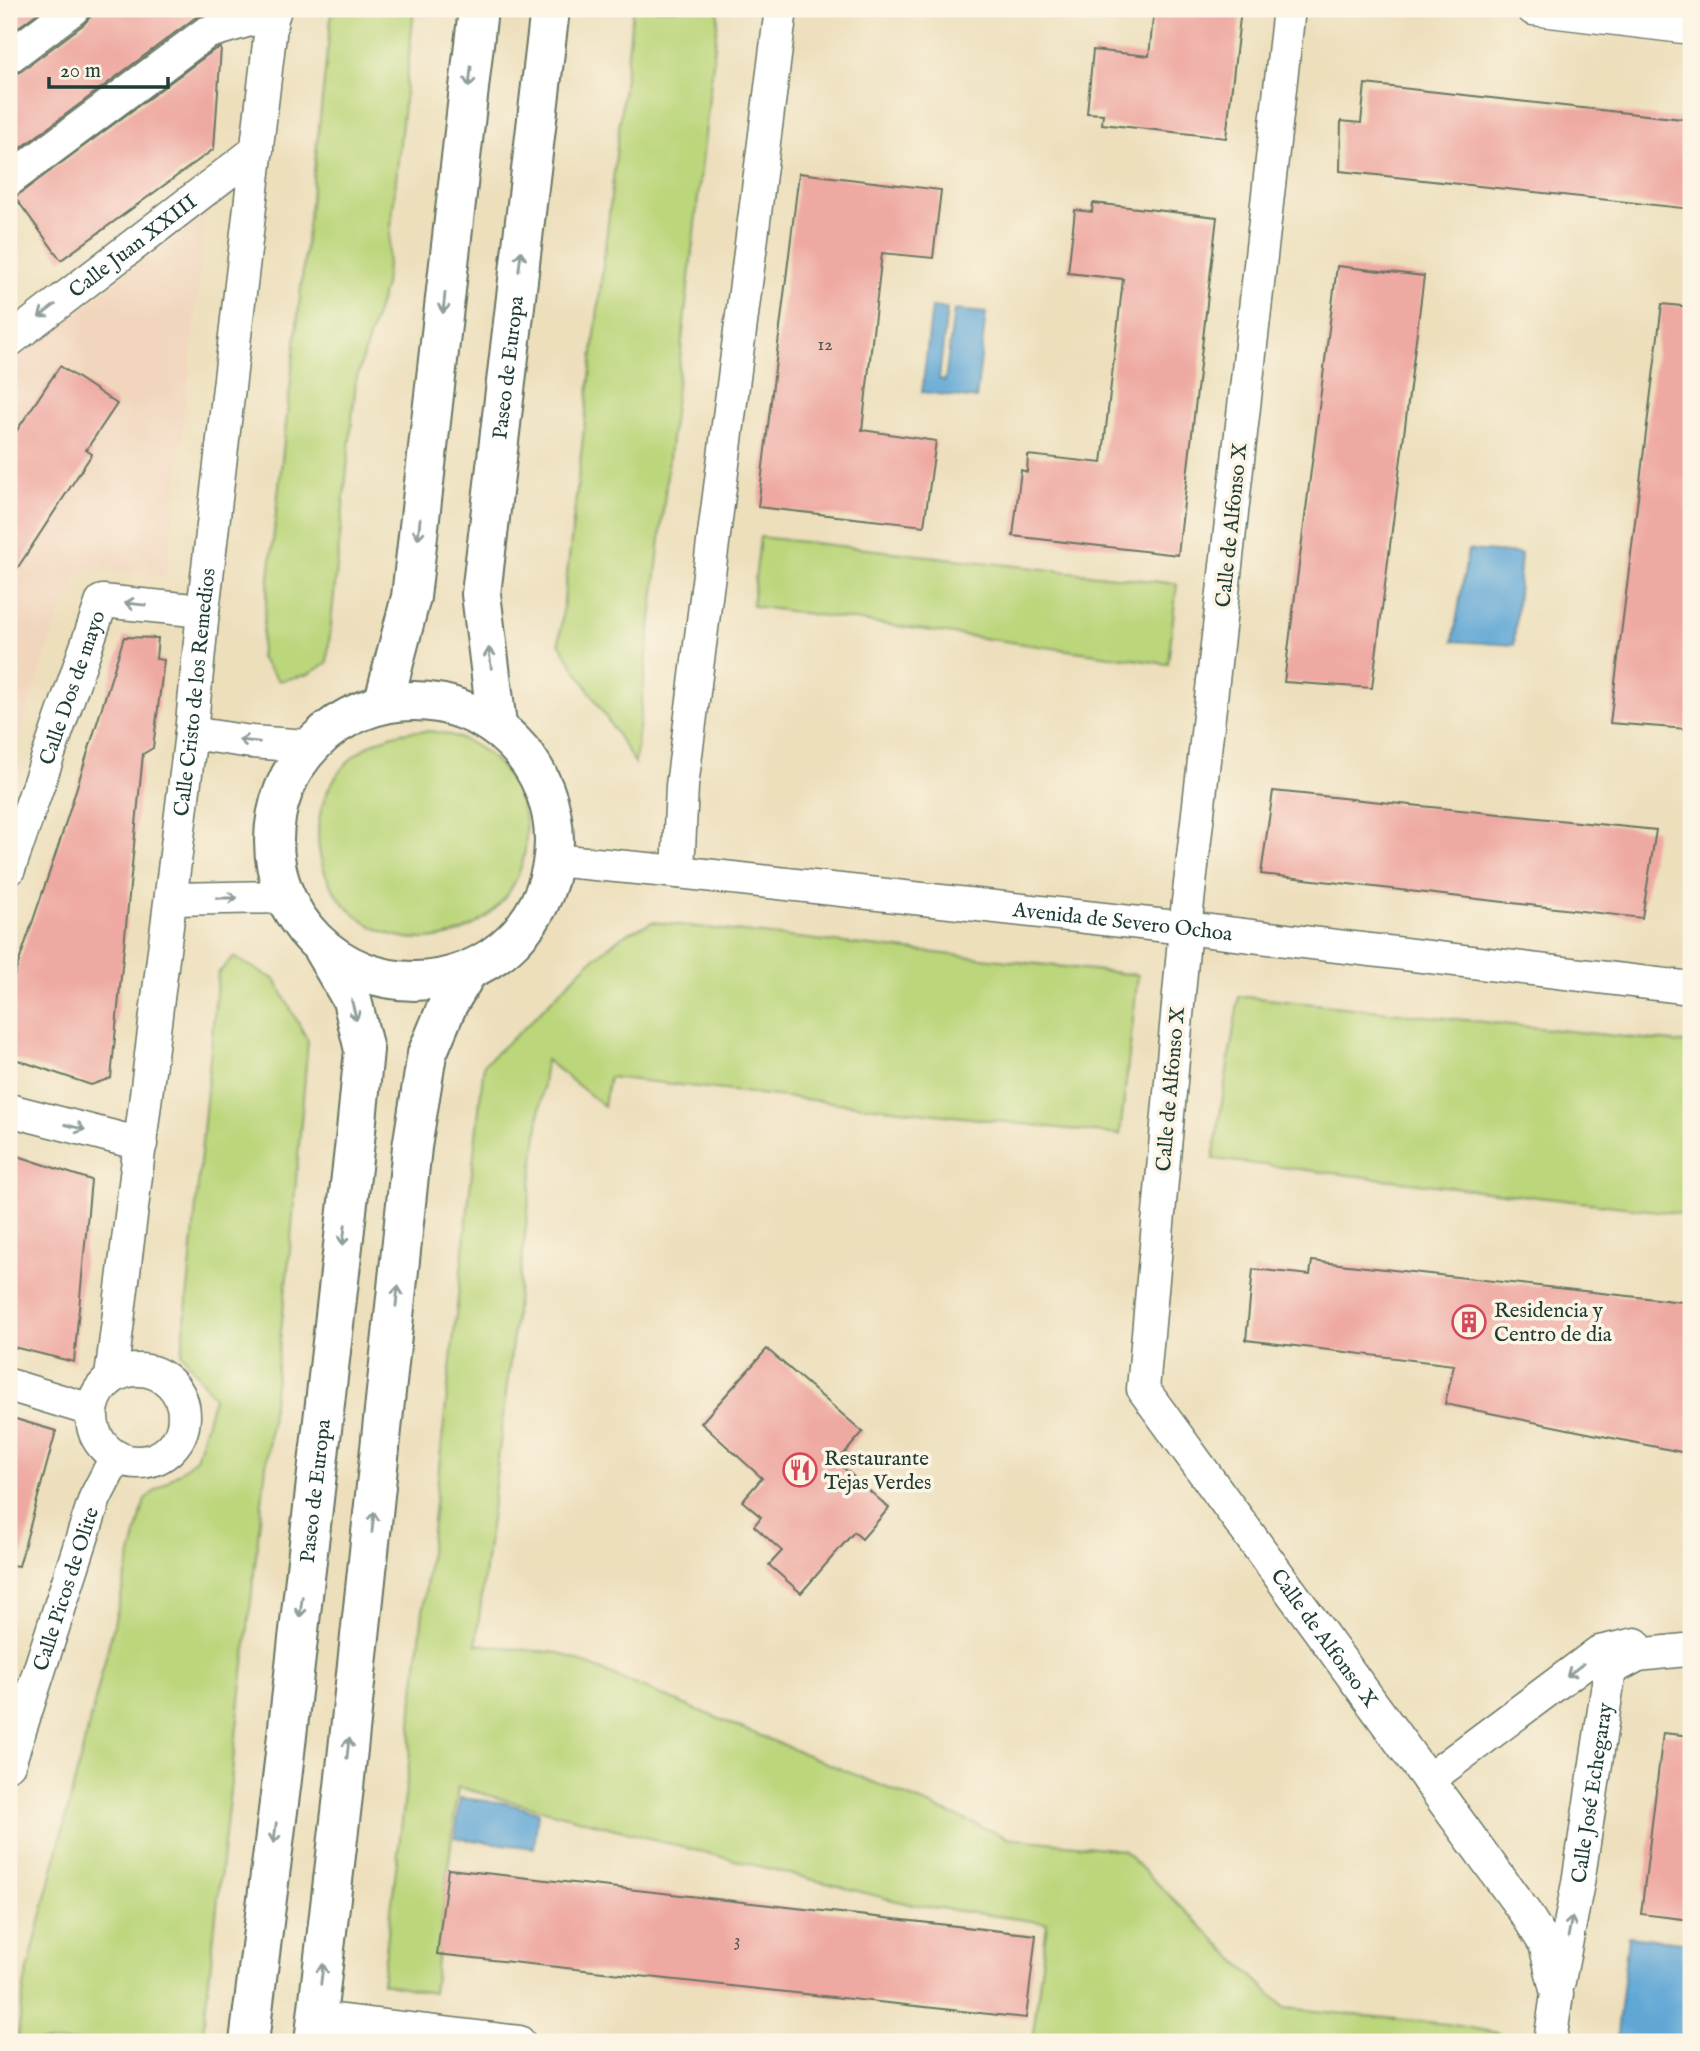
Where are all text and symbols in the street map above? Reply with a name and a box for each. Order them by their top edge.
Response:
scale bar [49,46,168,90]
text: 20 m [60,58,101,85]
one-way arrow [463,65,476,87]
street label: Calle Juan XXIII [64,189,203,305]
one-way arrow [514,251,527,273]
one-way arrow [438,291,451,313]
street label: Paseo de Europa [487,293,531,441]
one-way arrow [39,304,57,319]
house number: 12 [817,334,833,357]
street label: Calle de Alfonso X [1210,442,1255,609]
one-way arrow [412,517,425,539]
street label: Calle Cristo de los Remedios [169,567,223,818]
one-way arrow [124,597,147,610]
street label: Calle Dos de mayo [34,607,113,769]
one-way arrow [483,647,496,669]
one-way arrow [238,735,261,748]
one-way arrow [215,891,238,905]
street label: Avenida de Severo Ochoa [1010,897,1235,949]
one-way arrow [348,998,361,1021]
street label: Calle de Alfonso X [1151,1006,1192,1173]
one-way arrow [63,1121,85,1134]
one-way arrow [338,1223,351,1246]
one-way arrow [390,1285,403,1308]
place label: Residencia y Centro de dia [1494,1298,1613,1349]
building icon: Residencia y Centro de dia [1450,1303,1488,1341]
street label: Paseo de Europa [295,1417,338,1564]
place label: Restaurante Tejas Verdes [824,1446,931,1497]
restaurant icon: Restaurante Tejas Verdes [781,1451,819,1489]
street label: Calle Picos de Olite [28,1504,106,1675]
one-way arrow [366,1511,379,1534]
street label: Calle de Alfonso X [1264,1564,1383,1714]
one-way arrow [295,1595,308,1618]
one-way arrow [1566,1662,1585,1677]
street label: Calle José Echegaray [1566,1700,1620,1885]
one-way arrow [342,1738,355,1760]
one-way arrow [268,1821,281,1844]
one-way arrow [1563,1916,1577,1939]
house number: 3 [734,1930,740,1953]
one-way arrow [316,1964,329,1986]

